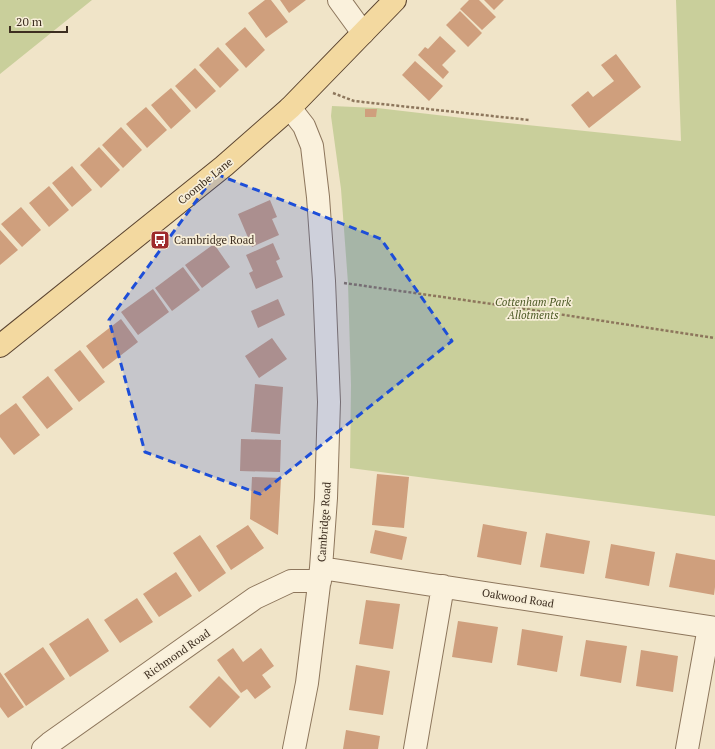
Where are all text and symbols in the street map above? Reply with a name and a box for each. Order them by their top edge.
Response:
scale bar [10,8,67,34]
text: 20 m [16,14,43,29]
street label: Coombe Lane [175,154,236,207]
bus stop icon: Cambridge Road [149,229,171,251]
place label: Cambridge Road [174,233,254,247]
park label: Cottenham Park Allotments [495,295,572,322]
street label: Cambridge Road [314,481,334,563]
street label: Oakwood Road [481,585,555,611]
street label: Richmond Road [141,626,213,682]

